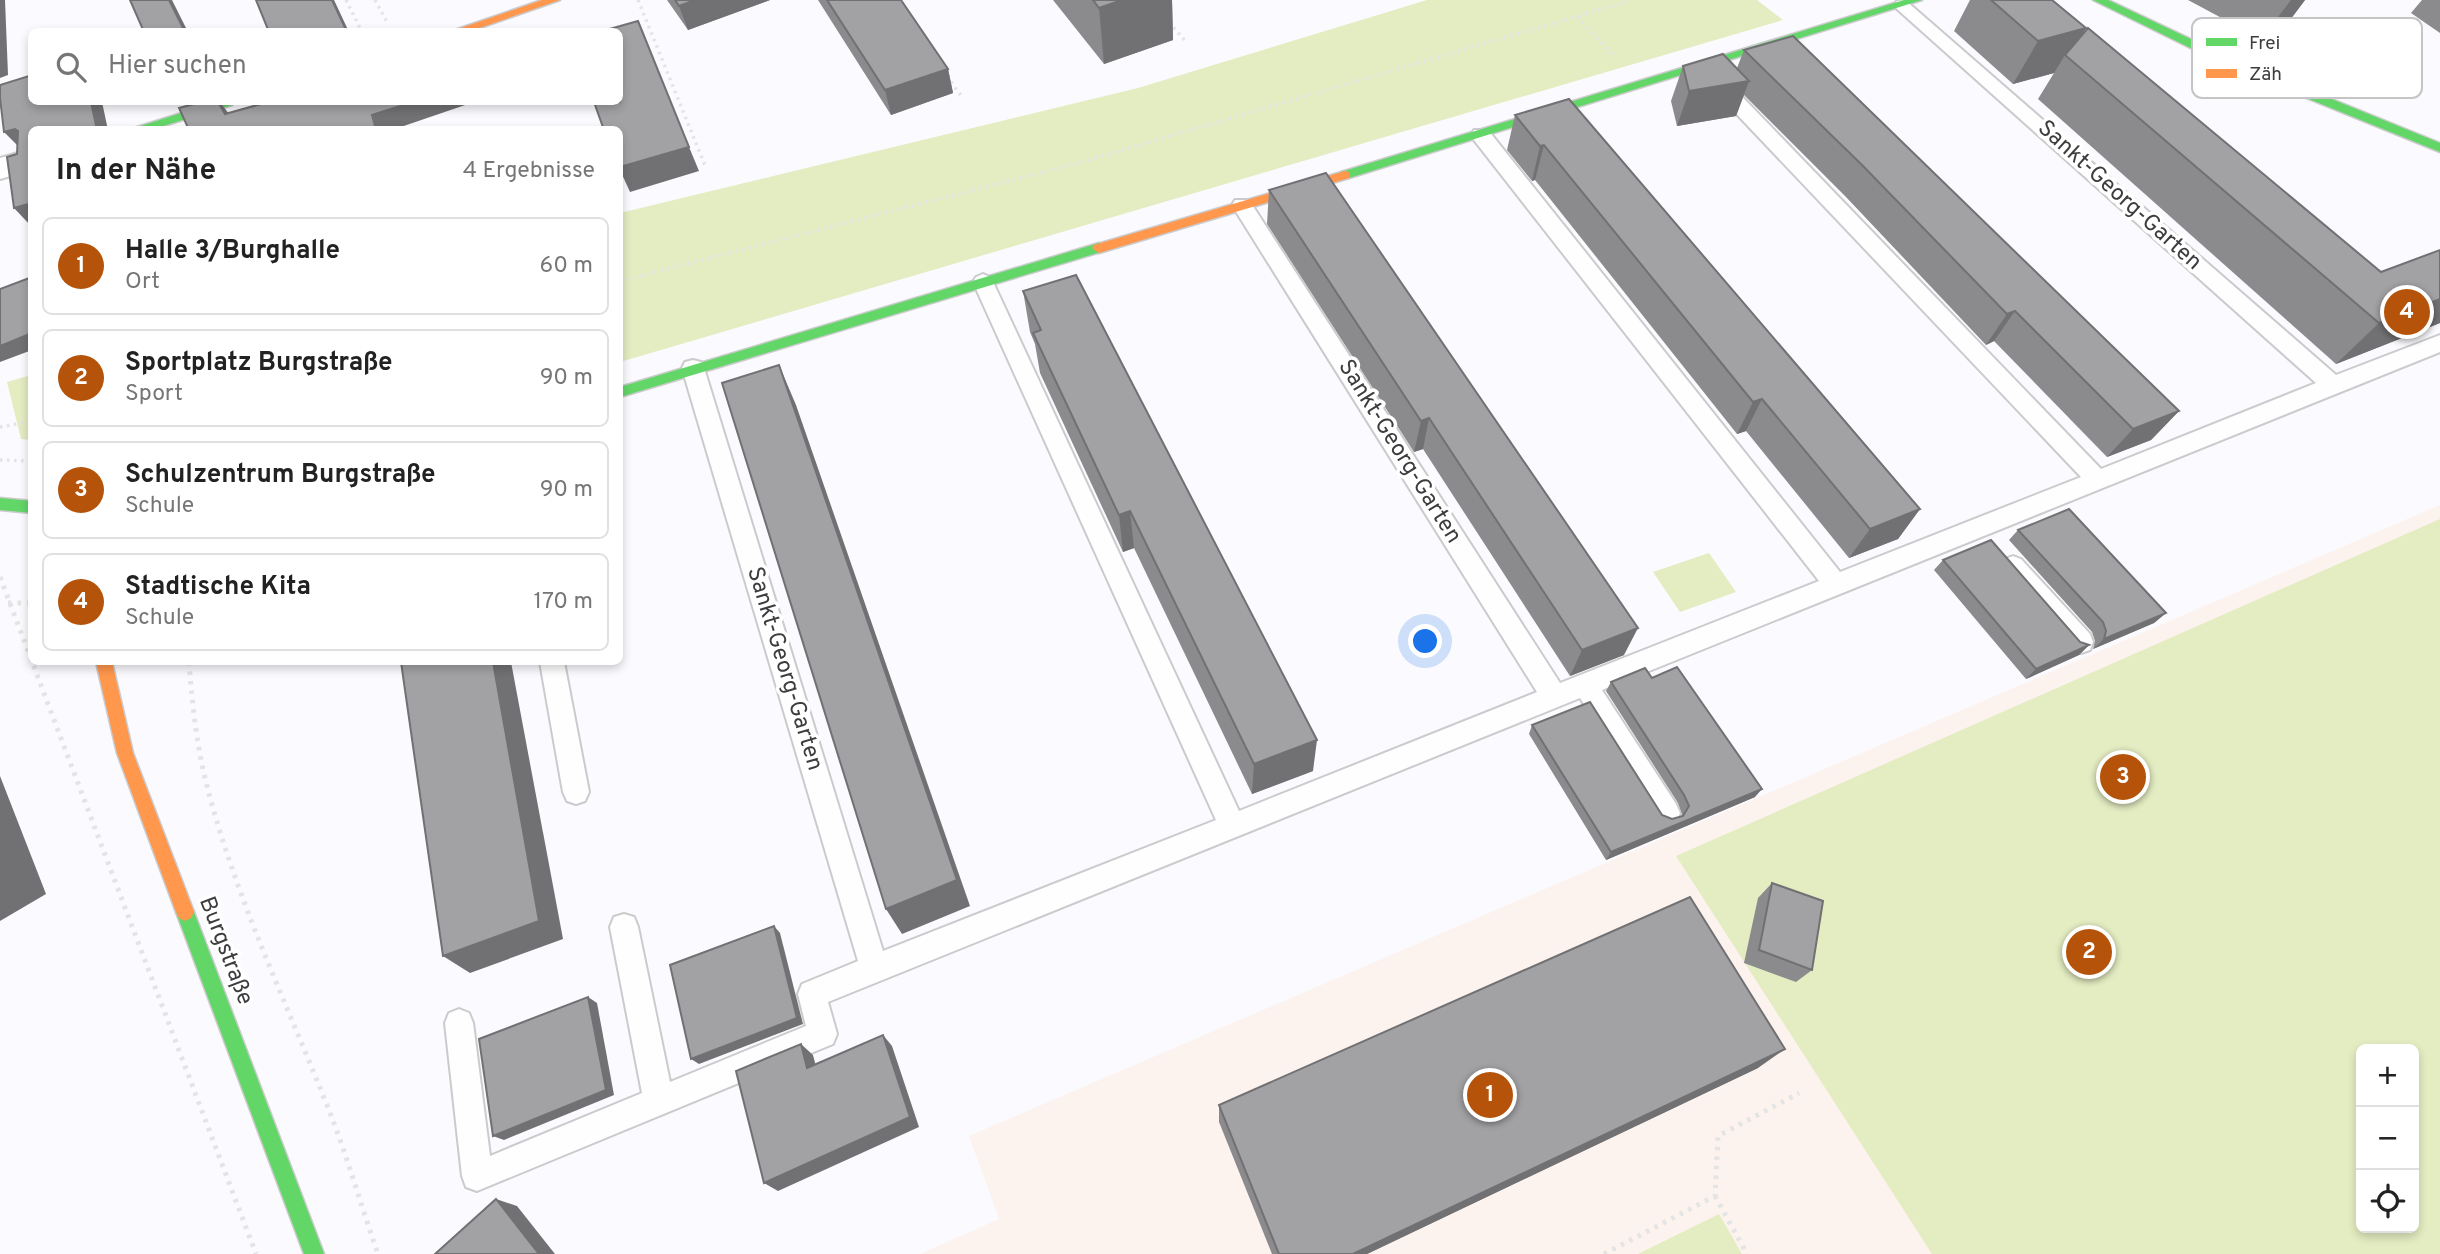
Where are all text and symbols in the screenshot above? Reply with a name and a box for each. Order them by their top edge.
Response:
legend [2192,18,2422,98]
search box [28,28,623,105]
text: Frei [2249,32,2280,56]
icon: search [52,48,90,86]
text: Hier suchen [108,50,247,83]
text: Zäh [2249,63,2282,87]
street label: Sankt-Georg-Garten [2031,115,2207,277]
text: In der Nähe [56,153,216,190]
text: 4 Ergebnisse [463,157,595,186]
text: Halle 3/Burghalle [125,235,340,268]
text: 1 [76,252,86,281]
text: 60 m [540,252,593,281]
text: Ort [125,268,160,297]
pin: 4 [2384,286,2430,338]
text: Sportplatz Burgstraße [125,347,392,380]
street label: Sankt-Georg-Garten [1331,355,1467,549]
text: 2 [74,364,88,393]
text: 90 m [540,364,593,393]
text: Sport [125,380,183,409]
text: Schulzentrum Burgstraße [125,459,435,492]
text: 3 [74,476,88,505]
text: 90 m [540,476,593,505]
text: Schule [125,492,194,521]
street label: Sankt-Georg-Garten [739,564,829,774]
text: Stadtische Kita [125,571,311,604]
text: 4 [74,588,88,617]
text: 170 m [534,588,593,617]
text: Schule [125,604,194,633]
your location [1408,624,1442,658]
pin: 3 [2100,751,2146,803]
street label: Burgstraße [191,893,259,1009]
pin: 2 [2066,926,2112,978]
map controls [2356,1044,2419,1233]
button: + [2356,1044,2419,1107]
pin: 1 [1467,1069,1513,1121]
button: − [2356,1107,2419,1170]
button: locate [2356,1170,2419,1233]

